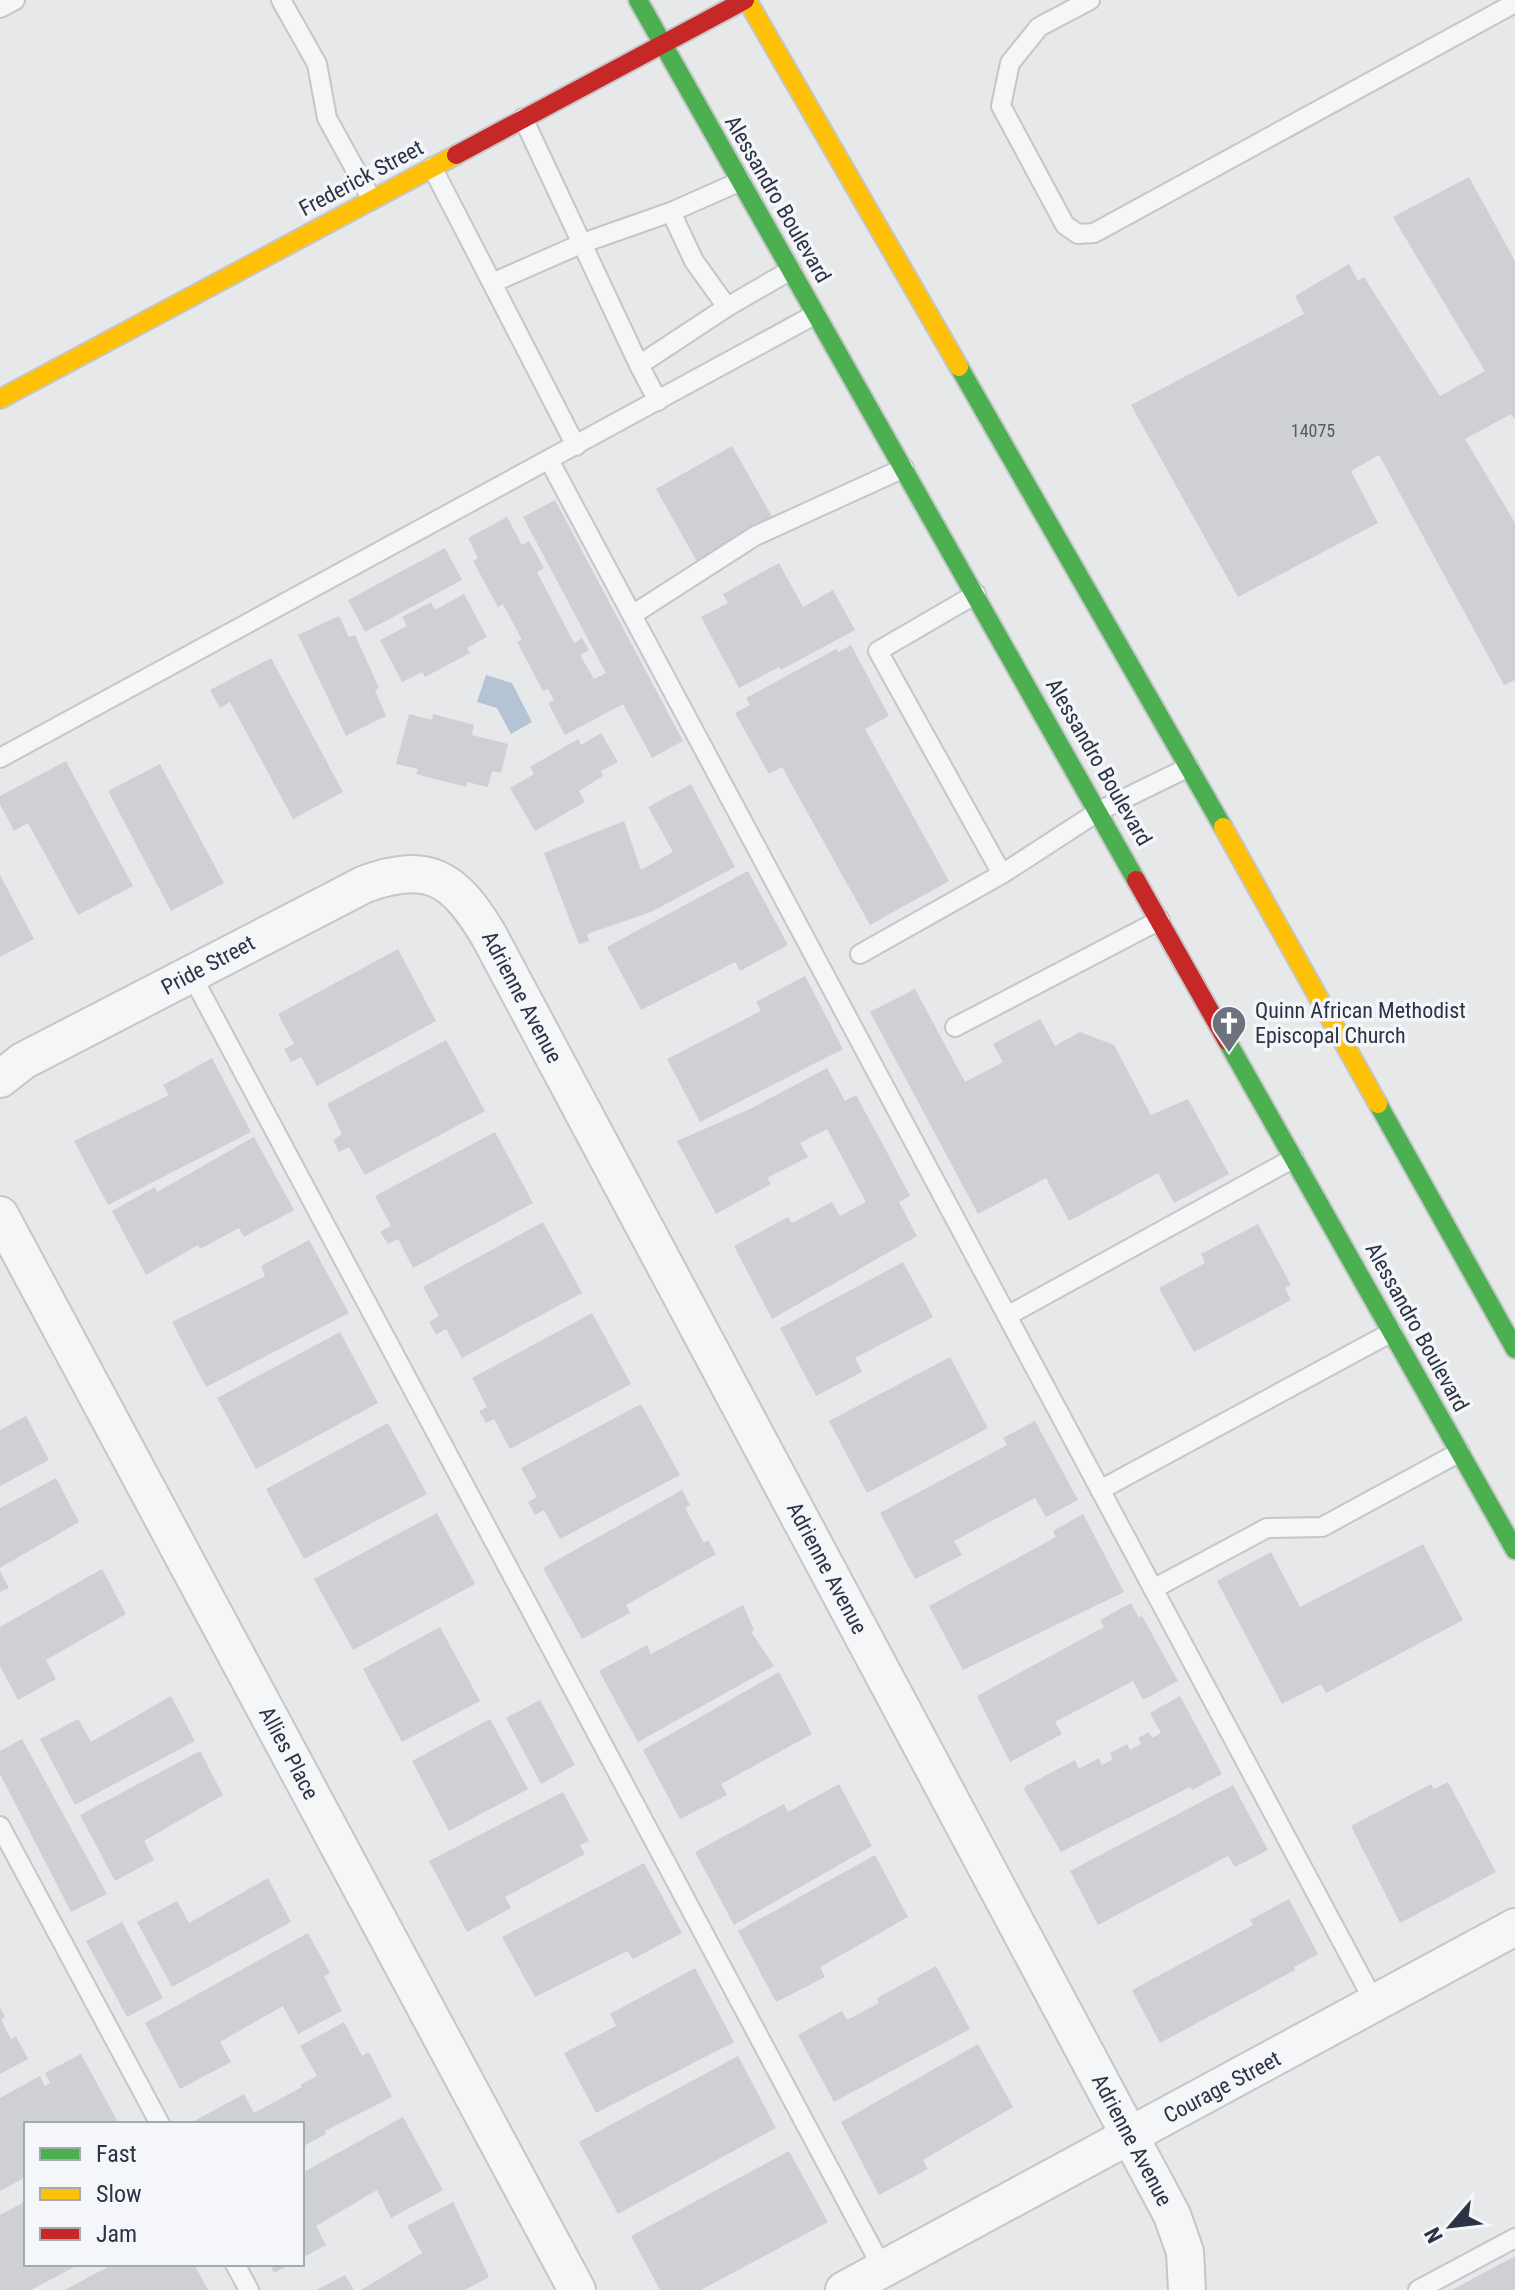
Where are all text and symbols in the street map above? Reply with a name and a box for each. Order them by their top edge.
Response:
street label: Alessandro Boulevard [720,111,836,287]
street label: Frederick Street [295,135,427,221]
house number: 14075 [1291,420,1335,441]
street label: Alessandro Boulevard [1041,674,1157,850]
street label: Adrienne Avenue [477,927,567,1067]
street label: Pride Street [157,930,259,1000]
place label: Quinn African Methodist Episcopal Church [1255,998,1466,1048]
church icon: Quinn African Methodist Episcopal Church [1210,1004,1248,1054]
street label: Alessandro Boulevard [1360,1238,1474,1416]
street label: Adrienne Avenue [782,1498,872,1638]
street label: Allies Place [254,1702,324,1804]
street label: Courage Street [1159,2046,1285,2128]
street label: Adrienne Avenue [1087,2070,1177,2210]
legend [24,2122,304,2266]
text: Fast [96,2140,137,2168]
text: Slow [96,2180,142,2208]
north arrow [1411,2186,1491,2266]
text: Jam [96,2220,137,2248]
text: N [1420,2223,1448,2247]

